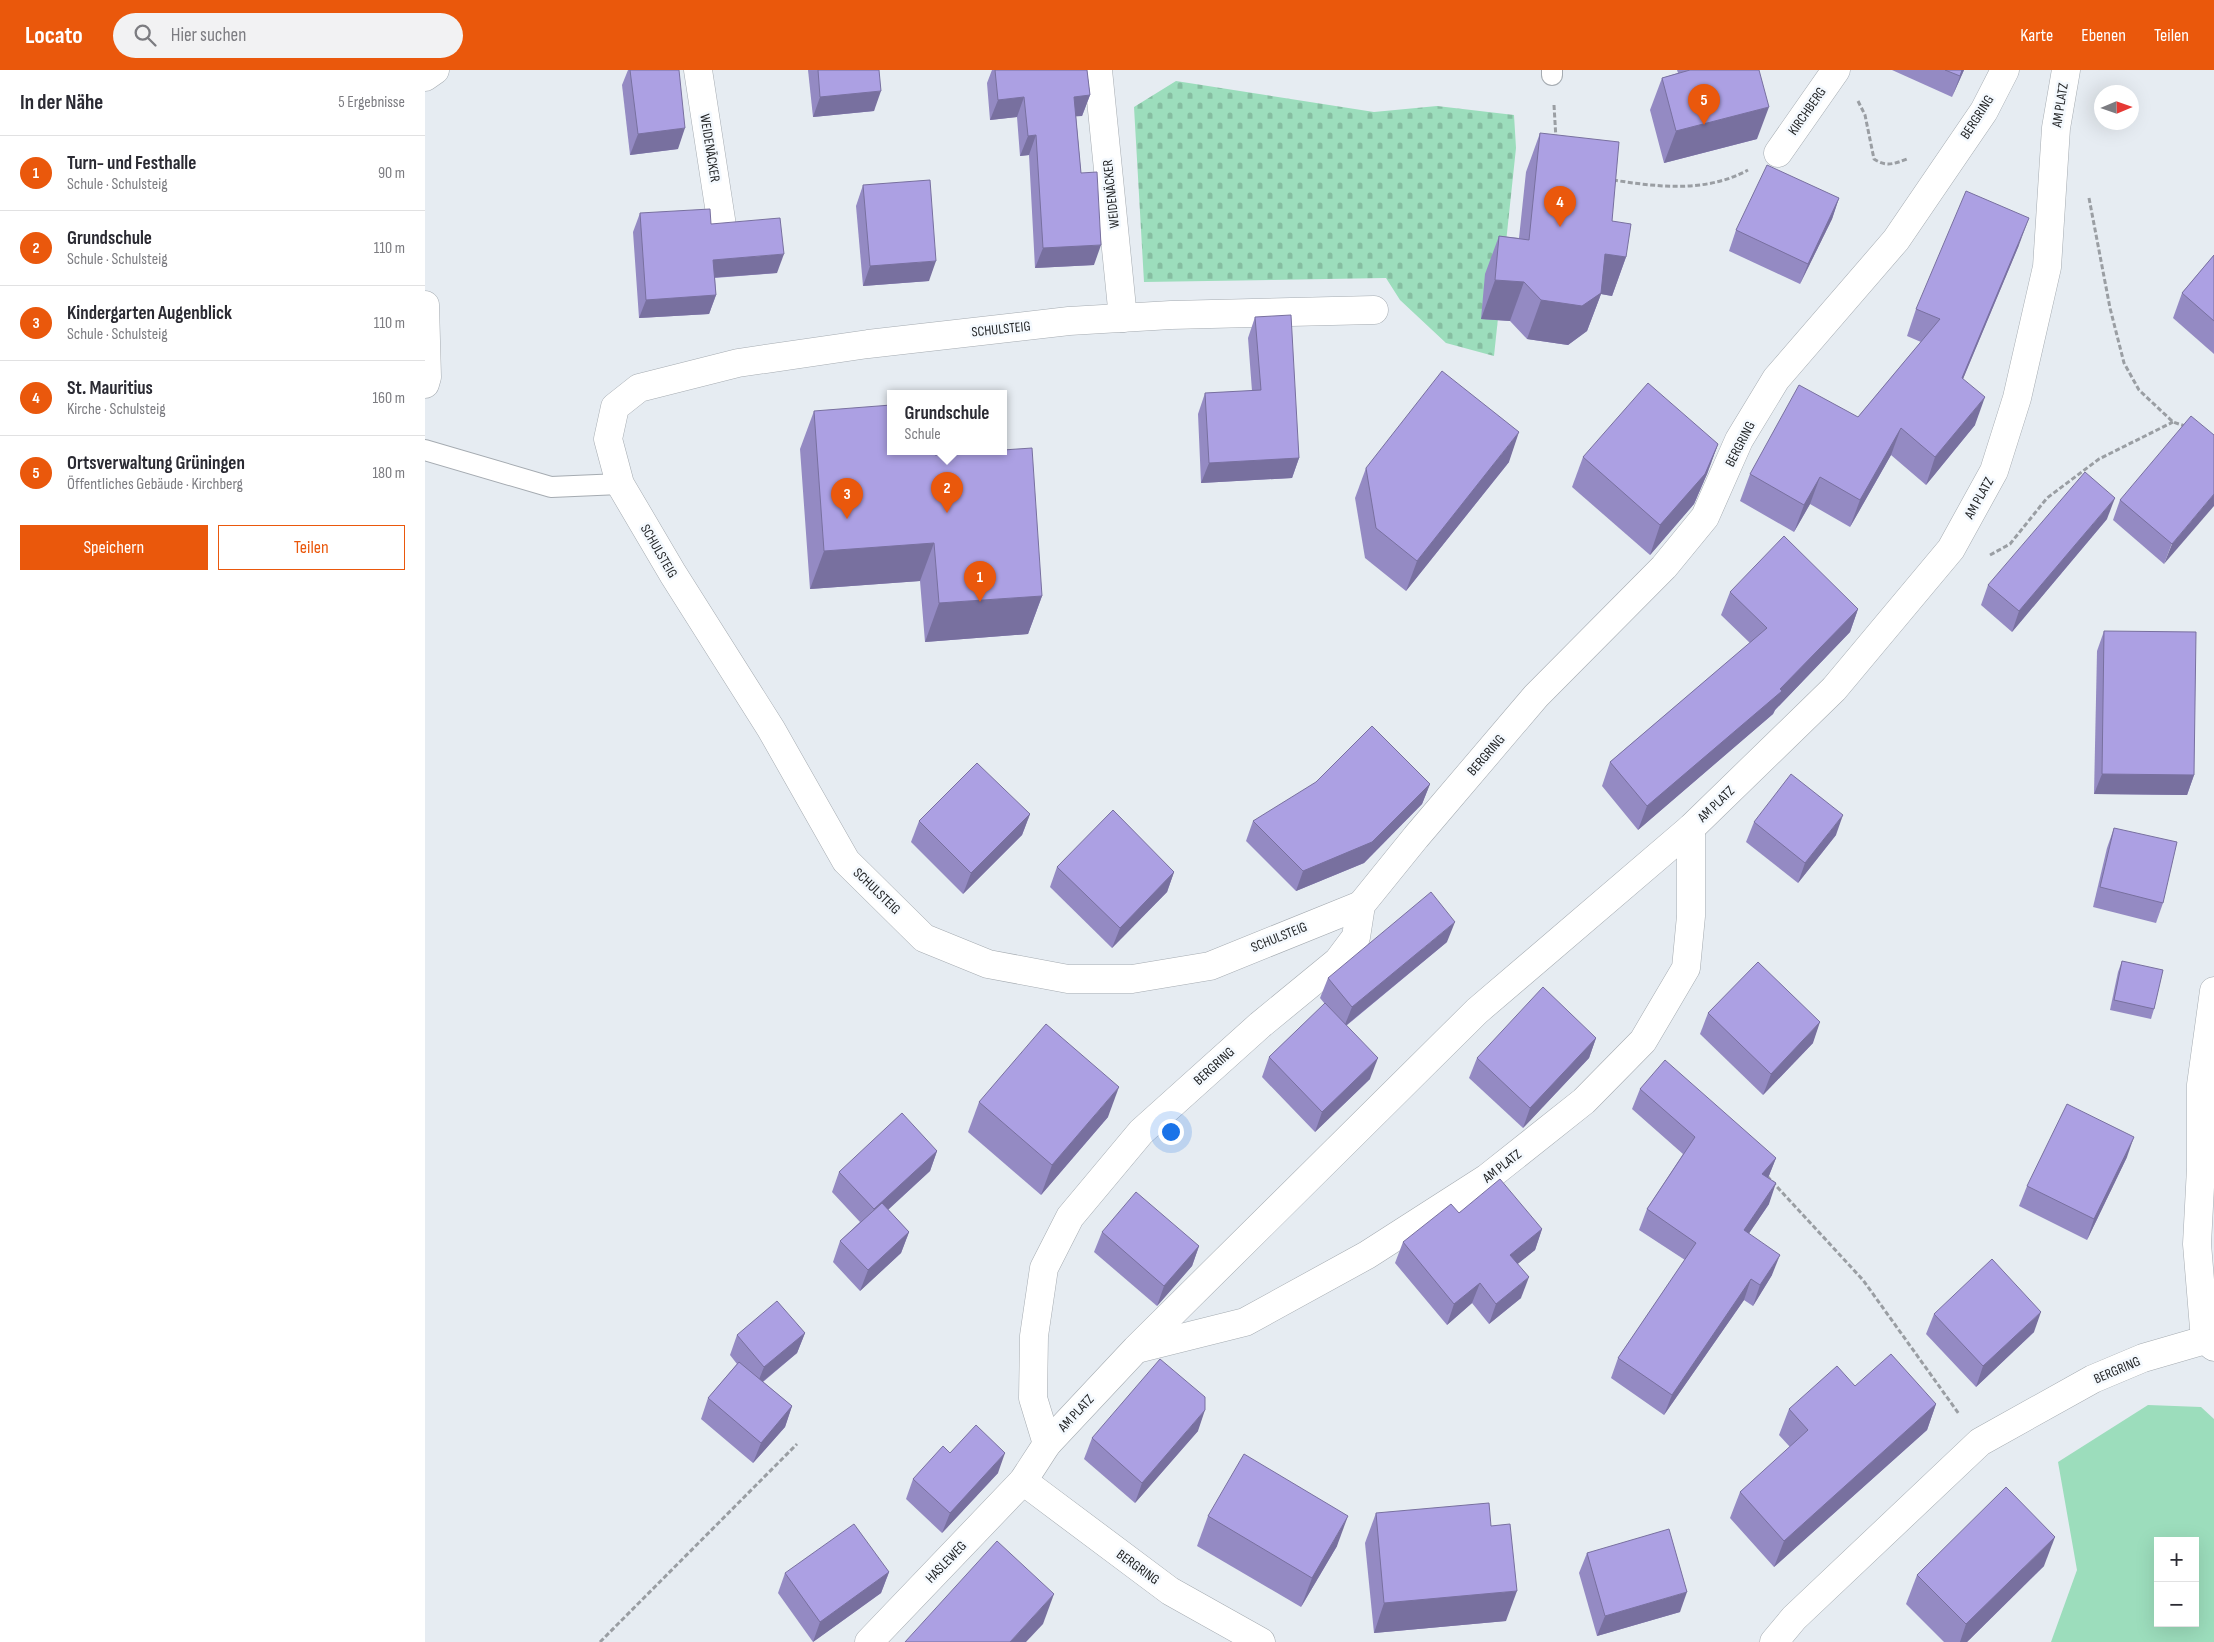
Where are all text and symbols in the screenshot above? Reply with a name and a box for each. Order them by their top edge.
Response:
search box [113,13,463,58]
text: Locato [25,21,83,50]
icon: search [131,21,159,49]
text: Hier suchen [171,24,246,47]
text: Karte [2020,25,2053,46]
text: Ebenen [2081,25,2126,46]
text: Teilen [2154,25,2189,46]
street label: AM PLATZ [2048,81,2072,129]
pin: 5 [1688,84,1720,125]
street label: KIRCHBERG [1784,84,1830,138]
north arrow [2094,85,2139,130]
text: In der Nähe [20,90,103,115]
street label: BERGRING [1957,92,1997,142]
text: 5 Ergebnisse [338,93,405,112]
street label: WEIDENÄCKER [696,113,724,184]
text: Turn- und Festhalle [67,152,196,175]
street label: WEIDENÄCKER [1099,158,1123,229]
text: 1 [33,164,39,183]
text: 90 m [378,164,405,183]
text: Schule · Schulsteig [67,175,168,194]
pin: 4 [1544,186,1576,227]
text: Grundschule [67,227,152,250]
text: 2 [32,239,40,258]
text: 110 m [374,239,405,258]
text: Schule · Schulsteig [67,250,168,269]
text: Kindergarten Augenblick [67,302,232,325]
text: 3 [32,314,40,333]
text: 110 m [374,314,405,333]
street label: SCHULSTEIG [971,317,1031,341]
text: Schule · Schulsteig [67,325,168,344]
text: St. Mauritius [67,377,153,400]
text: 4 [32,389,40,408]
text: 160 m [372,389,405,408]
popup [887,390,1007,455]
text: Kirche · Schulsteig [67,400,166,419]
text: Grundschule [905,402,989,425]
street label: BERGRING [1721,418,1759,470]
text: Schule [905,425,941,444]
text: Ortsverwaltung Grüningen [67,452,245,475]
text: 5 [32,464,40,483]
text: 180 m [372,464,405,483]
pin: 2 [931,472,963,513]
street label: AM PLATZ [1960,474,1997,523]
text: Öffentliches Gebäude · Kirchberg [67,475,243,494]
pin: 3 [831,478,863,519]
street label: SCHULSTEIG [637,521,681,581]
button: Speichern [20,525,208,570]
button: Teilen [218,525,405,570]
pin: 1 [964,561,996,602]
street label: BERGRING [1464,731,1508,779]
street label: AM PLATZ [1693,782,1738,826]
street label: SCHULSTEIG [850,864,904,918]
street label: SCHULSTEIG [1248,918,1310,956]
street label: BERGRING [1190,1043,1238,1089]
your location [1158,1119,1184,1145]
street label: AM PLATZ [1478,1145,1525,1187]
street label: BERGRING [2091,1353,2143,1387]
street label: AM PLATZ [1054,1391,1098,1436]
street label: HASLEWEG [922,1537,970,1587]
map controls [2154,1537,2199,1627]
button: + [2154,1537,2199,1582]
street label: BERGRING [1113,1546,1163,1588]
button: − [2154,1582,2199,1627]

